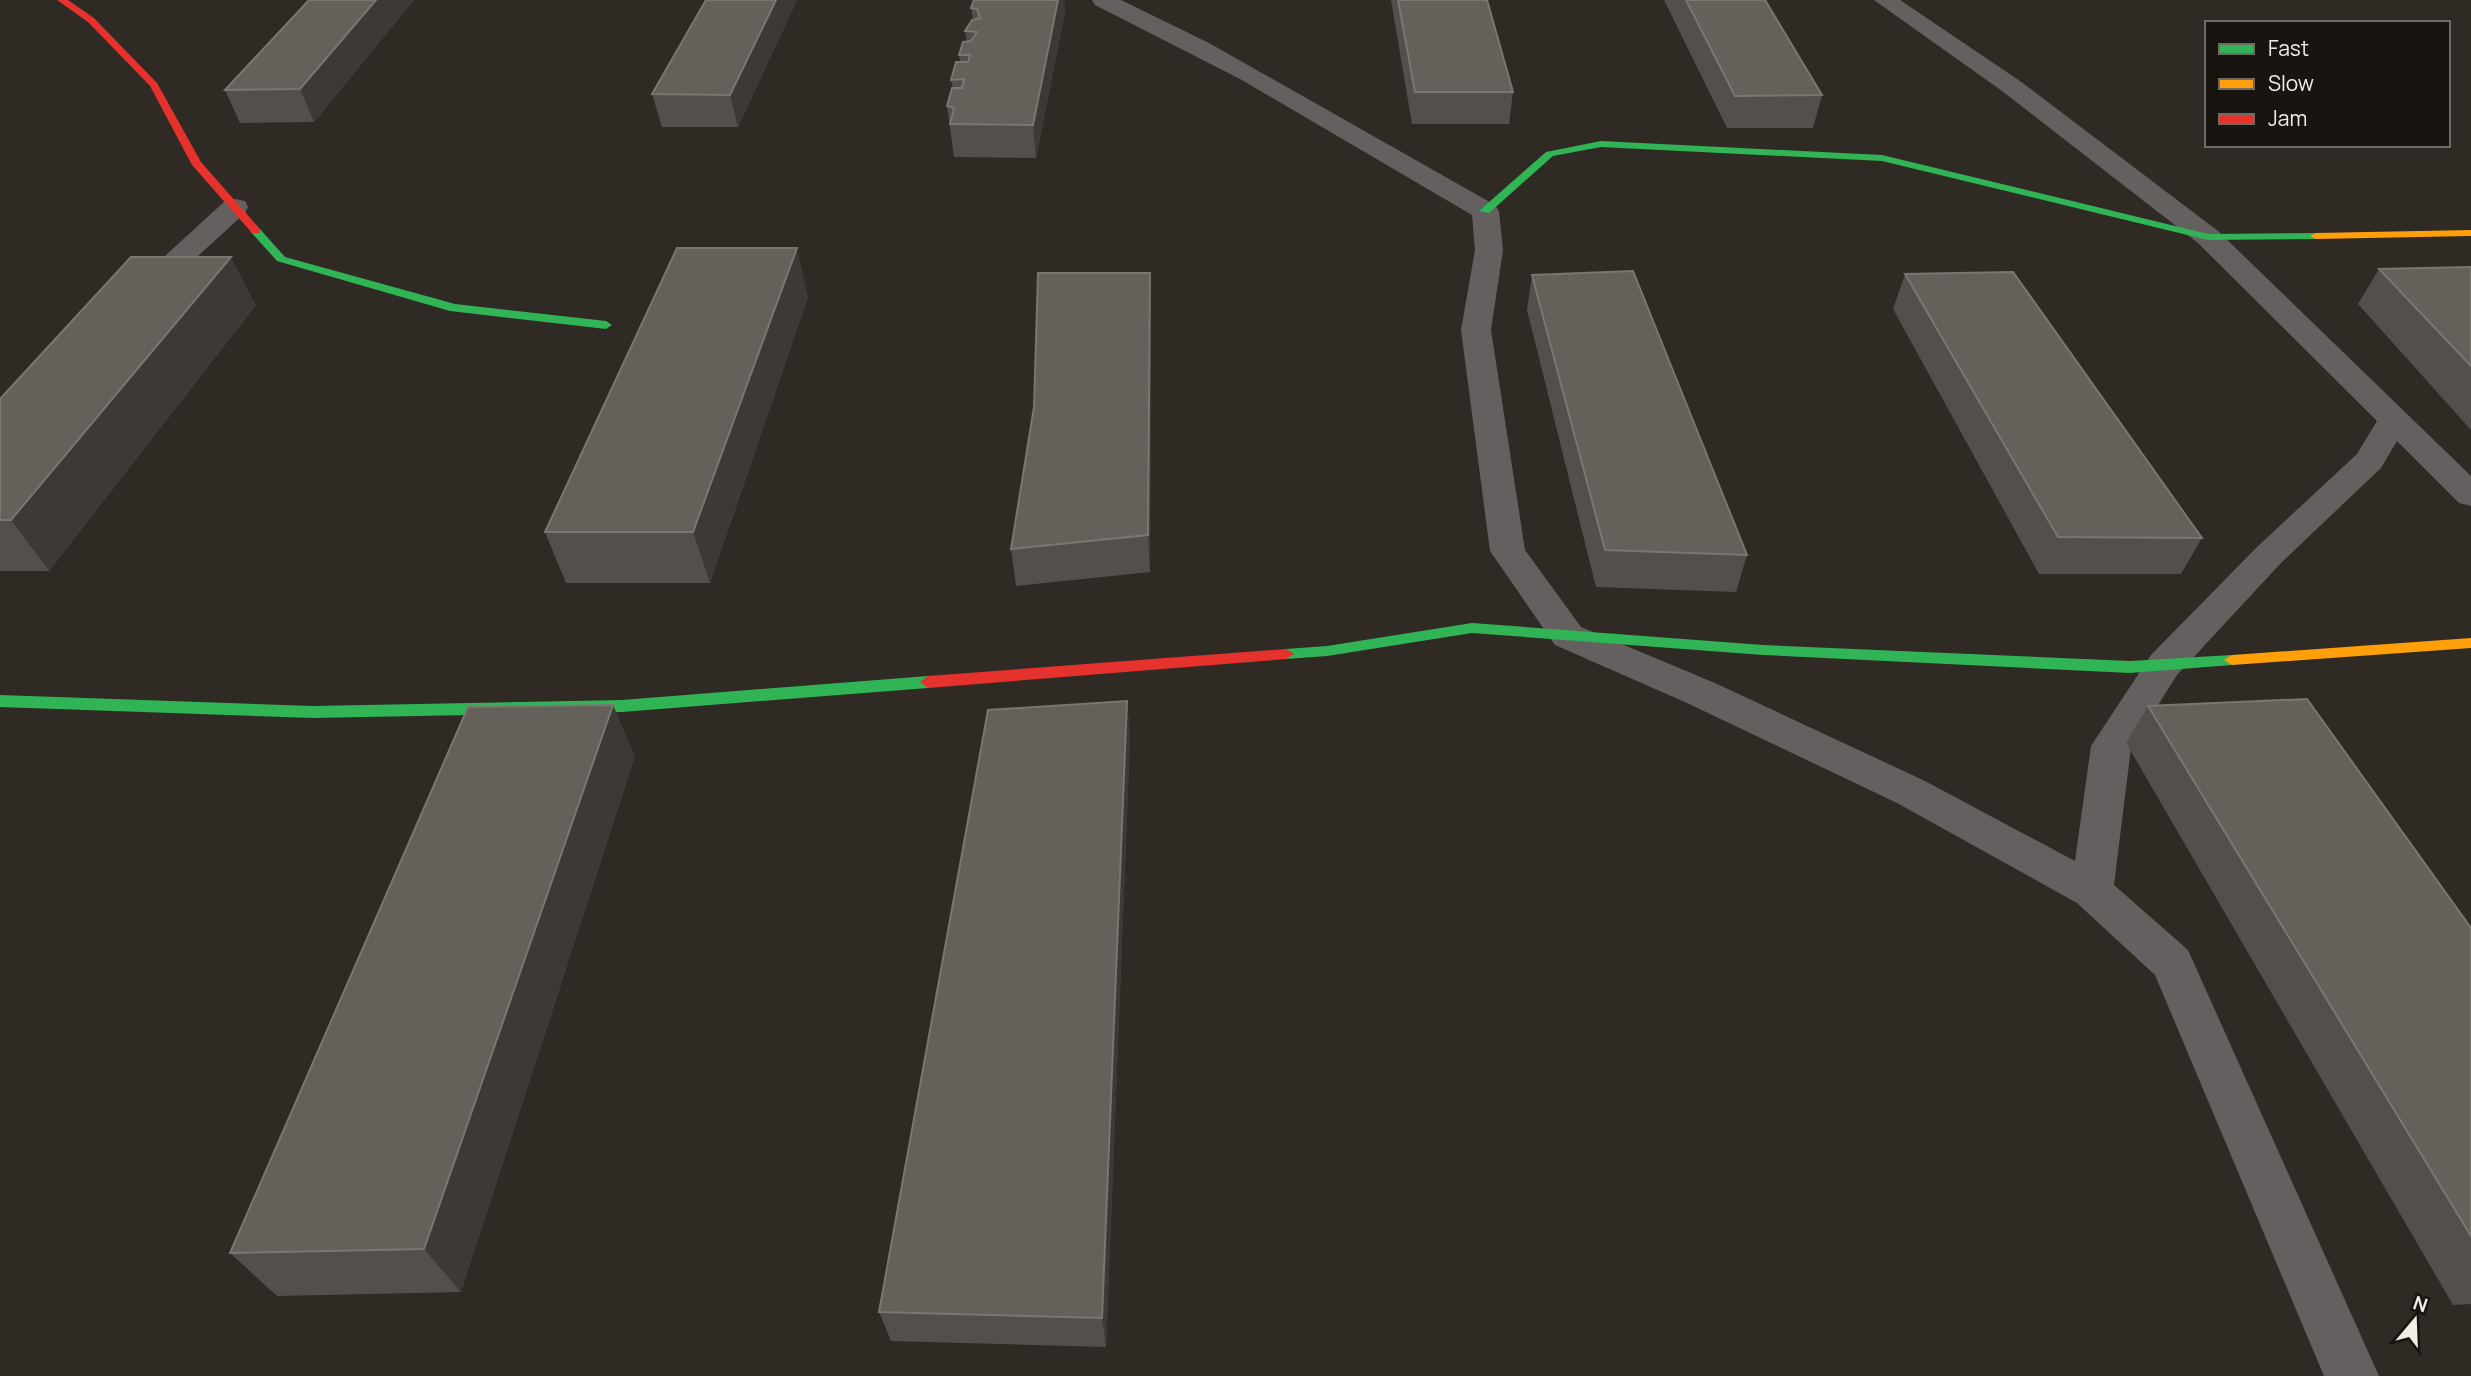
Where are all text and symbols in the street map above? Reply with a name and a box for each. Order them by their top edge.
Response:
legend [2205,21,2450,147]
text: Fast [2268,34,2309,62]
text: Slow [2268,69,2314,97]
text: Jam [2268,104,2307,132]
north arrow [2380,1285,2450,1355]
text: N [2410,1289,2431,1318]

